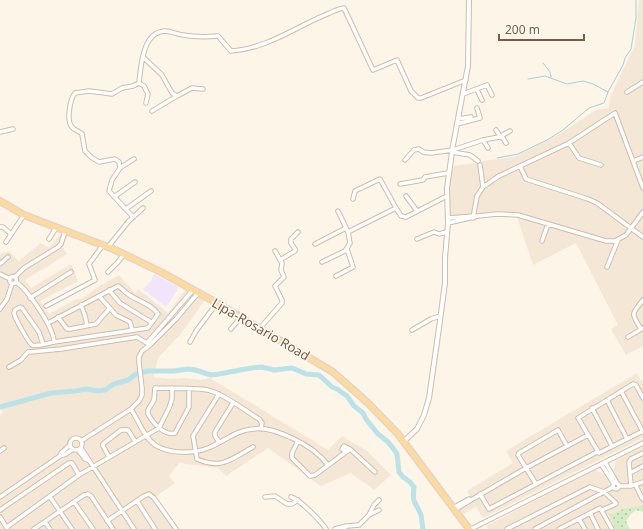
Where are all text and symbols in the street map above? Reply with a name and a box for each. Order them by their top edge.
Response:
scale bar [499,16,584,42]
text: 200 m [505,21,540,38]
street label: Lipa-Rosario Road [209,294,313,364]

